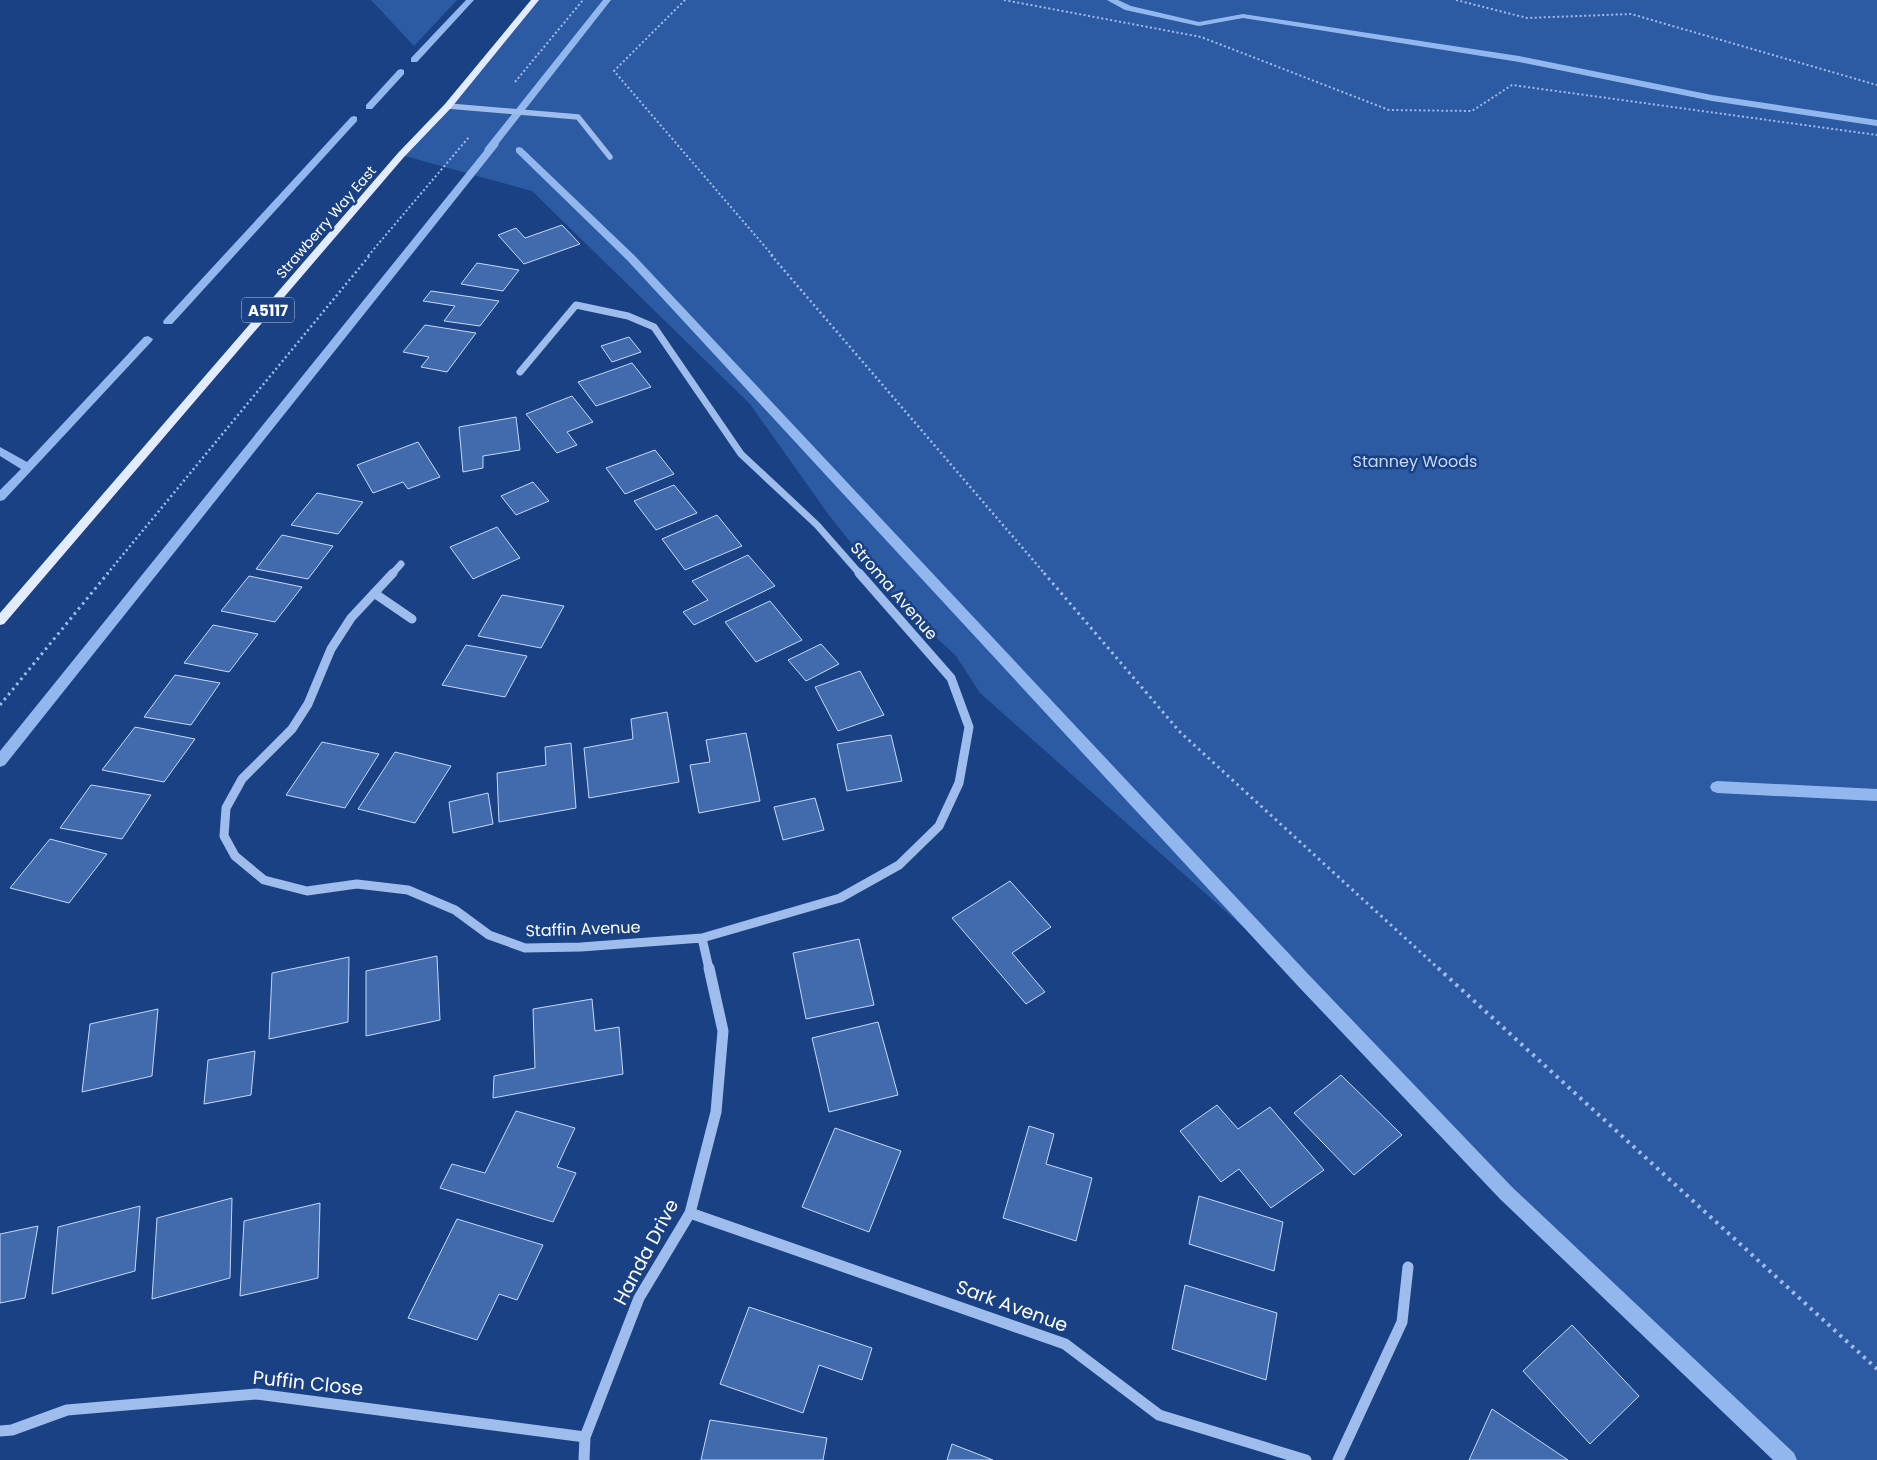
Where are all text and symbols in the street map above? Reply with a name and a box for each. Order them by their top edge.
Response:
street label: Strawberry Way East [271,161,381,283]
road number: A5117 [242,298,294,322]
park label: Stanney Woods [1353,450,1477,473]
street label: Stroma Avenue [845,537,943,645]
street label: Staffin Avenue [525,915,641,943]
street label: Handa Drive [607,1194,685,1310]
street label: Sark Avenue [952,1273,1072,1339]
street label: Puffin Close [252,1364,364,1402]

